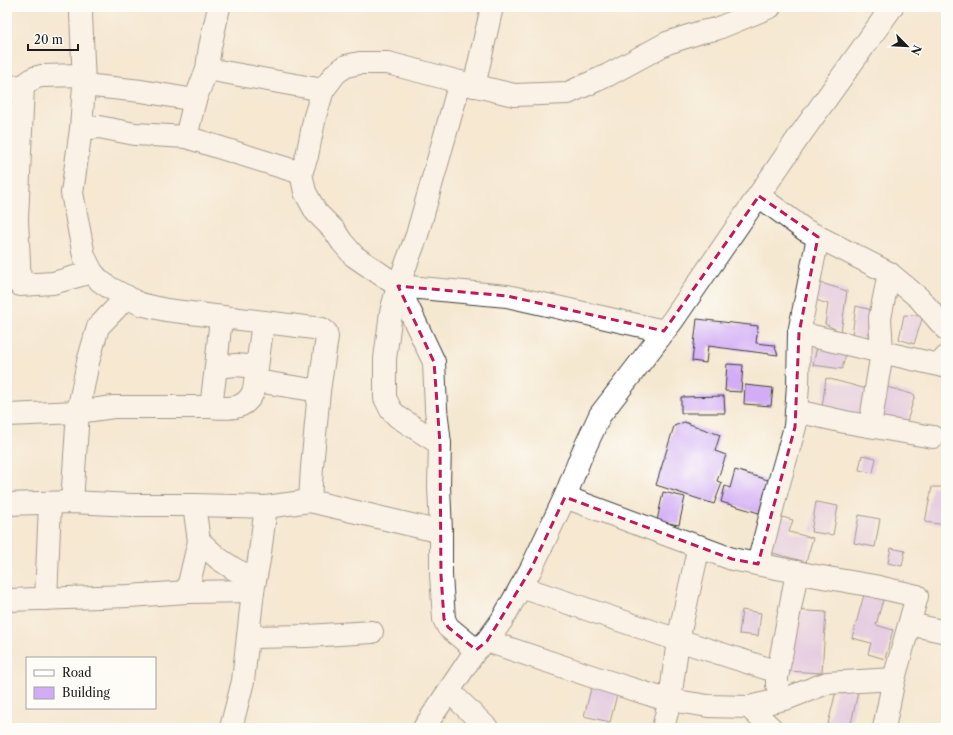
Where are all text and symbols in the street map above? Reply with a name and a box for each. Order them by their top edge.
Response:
scale bar [28,26,78,52]
north arrow [887,26,927,66]
text: 20 m [34,32,63,47]
text: N [908,43,924,58]
legend [26,657,156,709]
text: Road [62,665,92,680]
text: Building [62,685,110,700]

